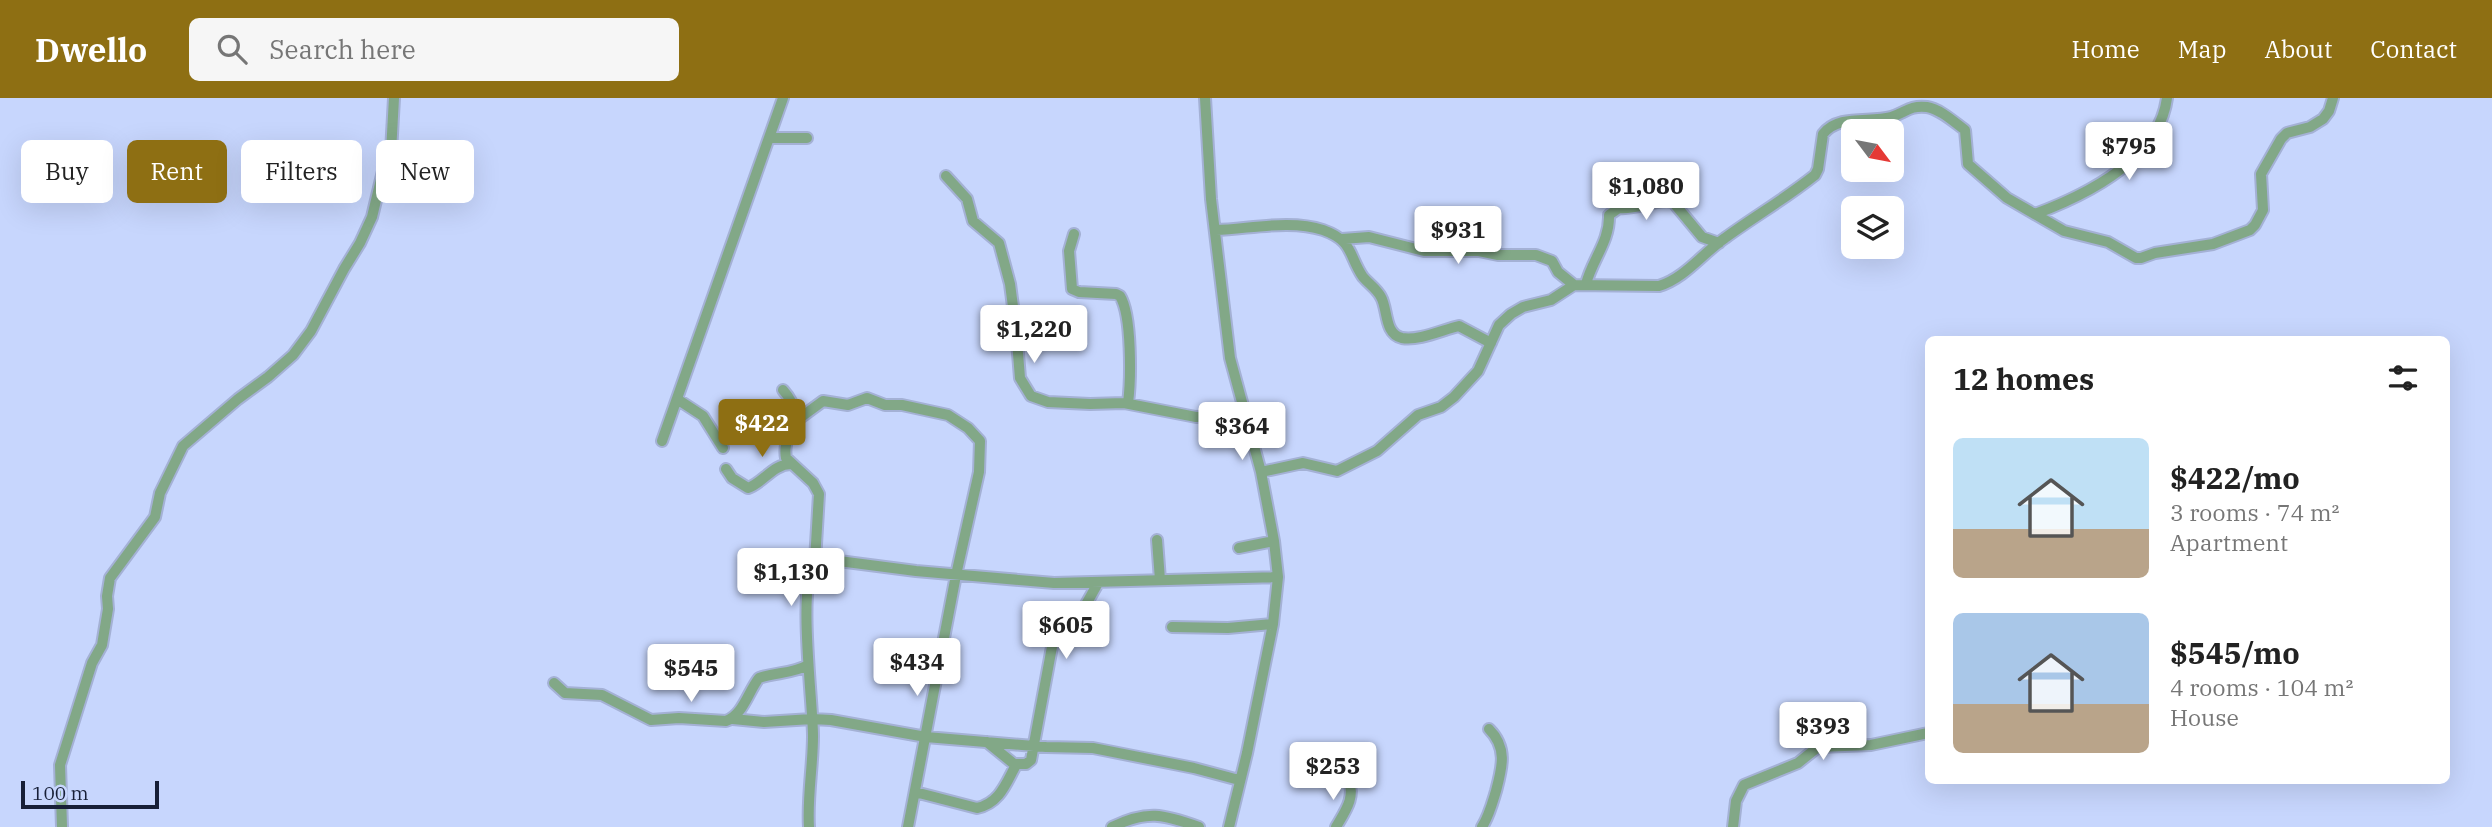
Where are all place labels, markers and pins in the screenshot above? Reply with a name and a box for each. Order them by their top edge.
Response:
pin: $795 [2088,122,2170,182]
pin: $1,080 [1589,162,1703,222]
pin: $931 [1417,206,1499,266]
pin: $1,220 [977,306,1091,365]
pin: $422 [721,400,803,459]
pin: $364 [1201,402,1283,462]
pin: $1,130 [734,548,848,608]
pin: $605 [1025,602,1107,661]
pin: $434 [876,638,958,698]
pin: $545 [650,644,732,704]
pin: $393 [1782,702,1864,762]
pin: $253 [1292,742,1374,802]

